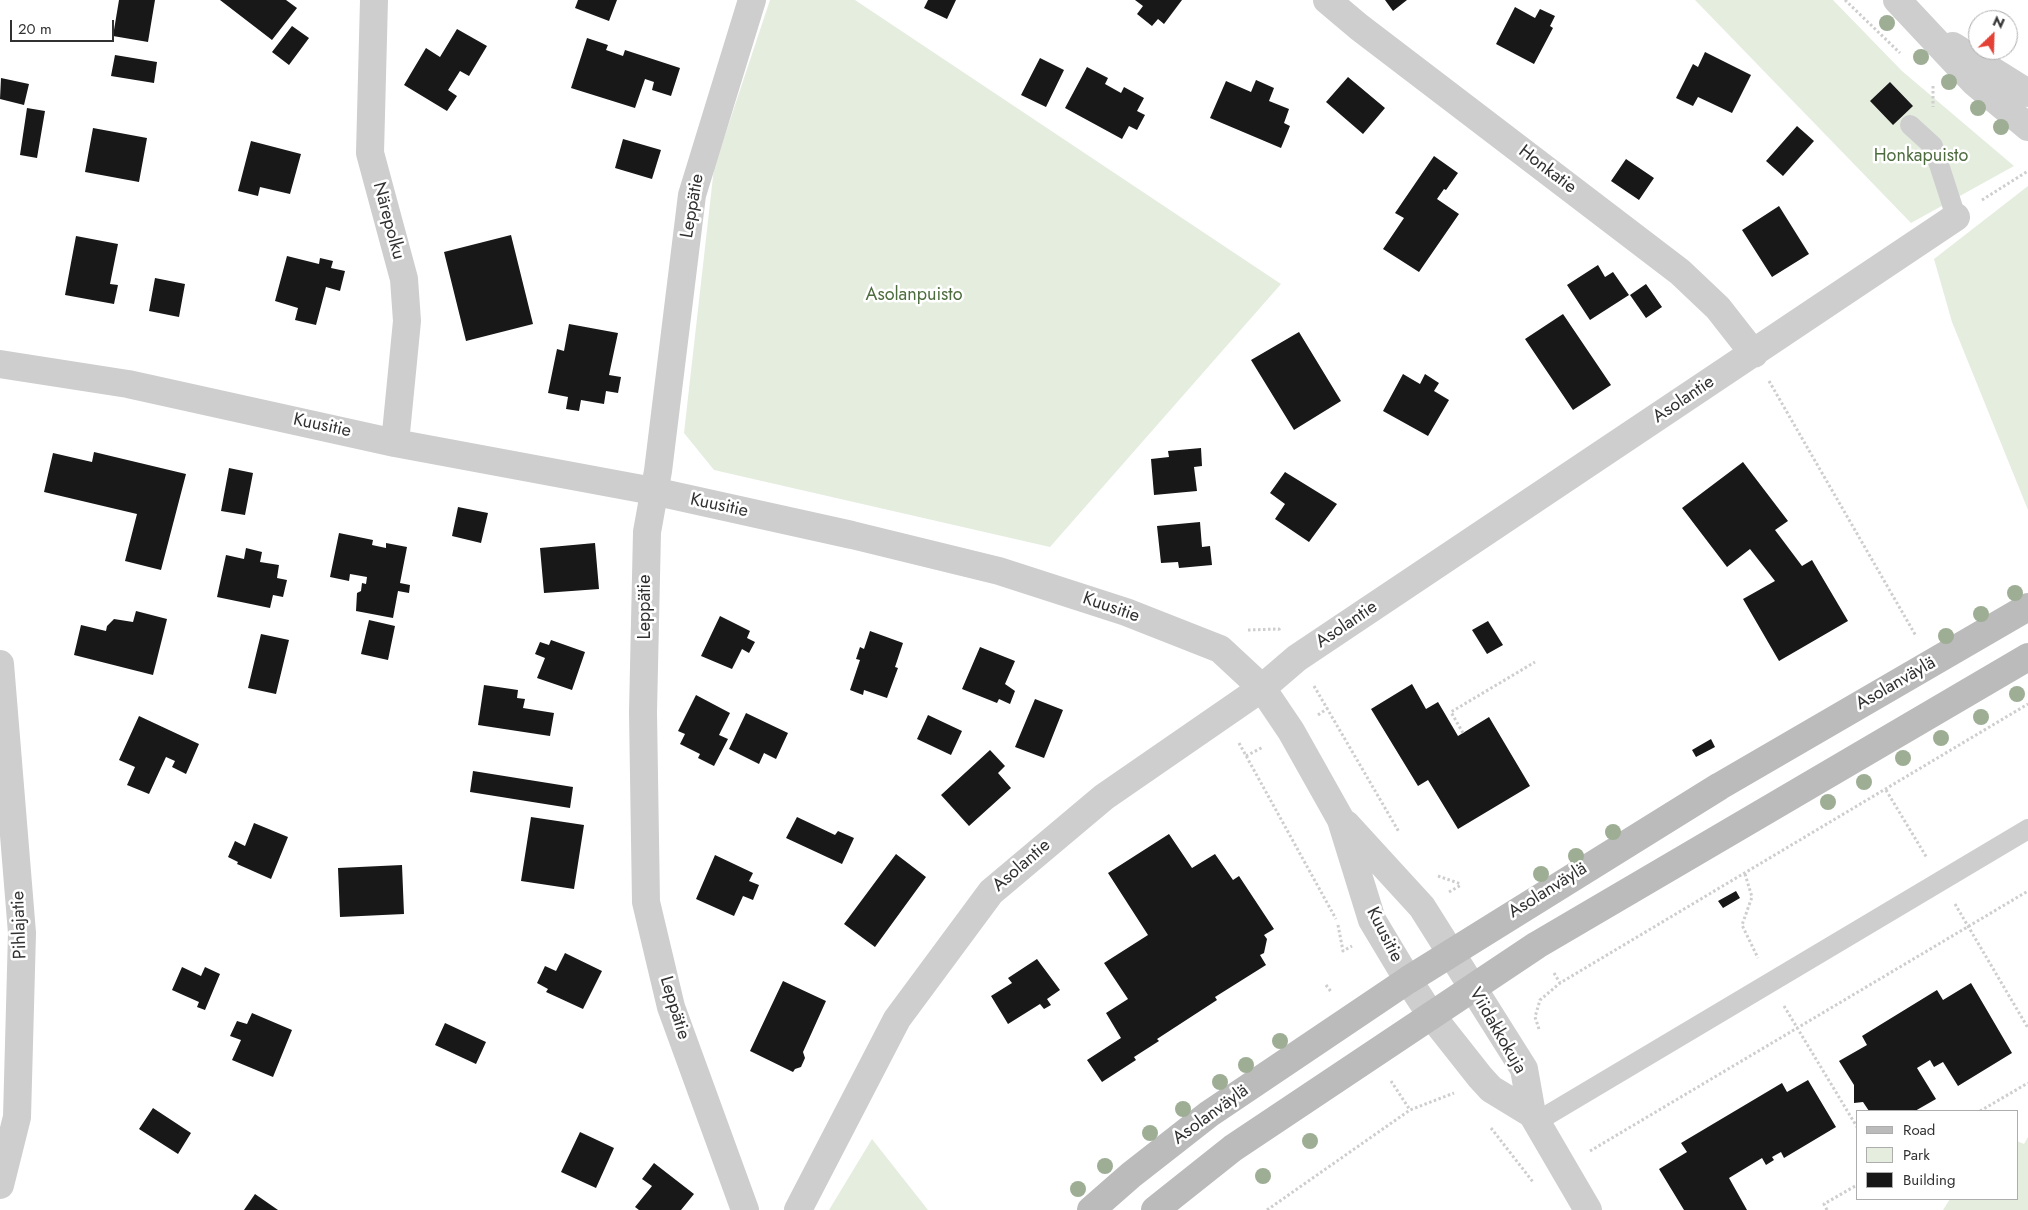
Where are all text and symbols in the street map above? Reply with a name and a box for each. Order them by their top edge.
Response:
scale bar [12,10,116,42]
north arrow [1968,10,2018,60]
text: N [1990,11,2008,34]
text: 20 m [18,18,52,40]
street label: Honkatie [1514,141,1580,199]
park label: Honkapuisto [1874,146,1968,168]
street label: Leppätie [677,172,709,240]
street label: Närepolku [367,180,409,262]
park label: Asolanpuisto [865,285,963,307]
street label: Asolantie [1649,372,1719,428]
street label: Kuusitie [291,409,353,443]
street label: Kuusitie [688,489,750,523]
street label: Leppätie [635,575,657,639]
street label: Kuusitie [1080,588,1142,628]
street label: Asolantie [1312,597,1382,653]
street label: Asolanväylä [1852,653,1940,715]
street label: Asolantie [989,835,1055,897]
street label: Asolanväylä [1505,858,1591,924]
street label: Pihlajatie [8,891,32,959]
street label: Kuusitie [1361,904,1407,966]
street label: Leppätie [654,974,694,1042]
street label: Viidakkokuja [1464,984,1530,1078]
street label: Asolanväylä [1169,1080,1253,1150]
legend [1856,1110,2018,1200]
text: Road [1903,1119,1935,1141]
text: Park [1903,1144,1930,1166]
text: Building [1903,1169,1955,1191]

